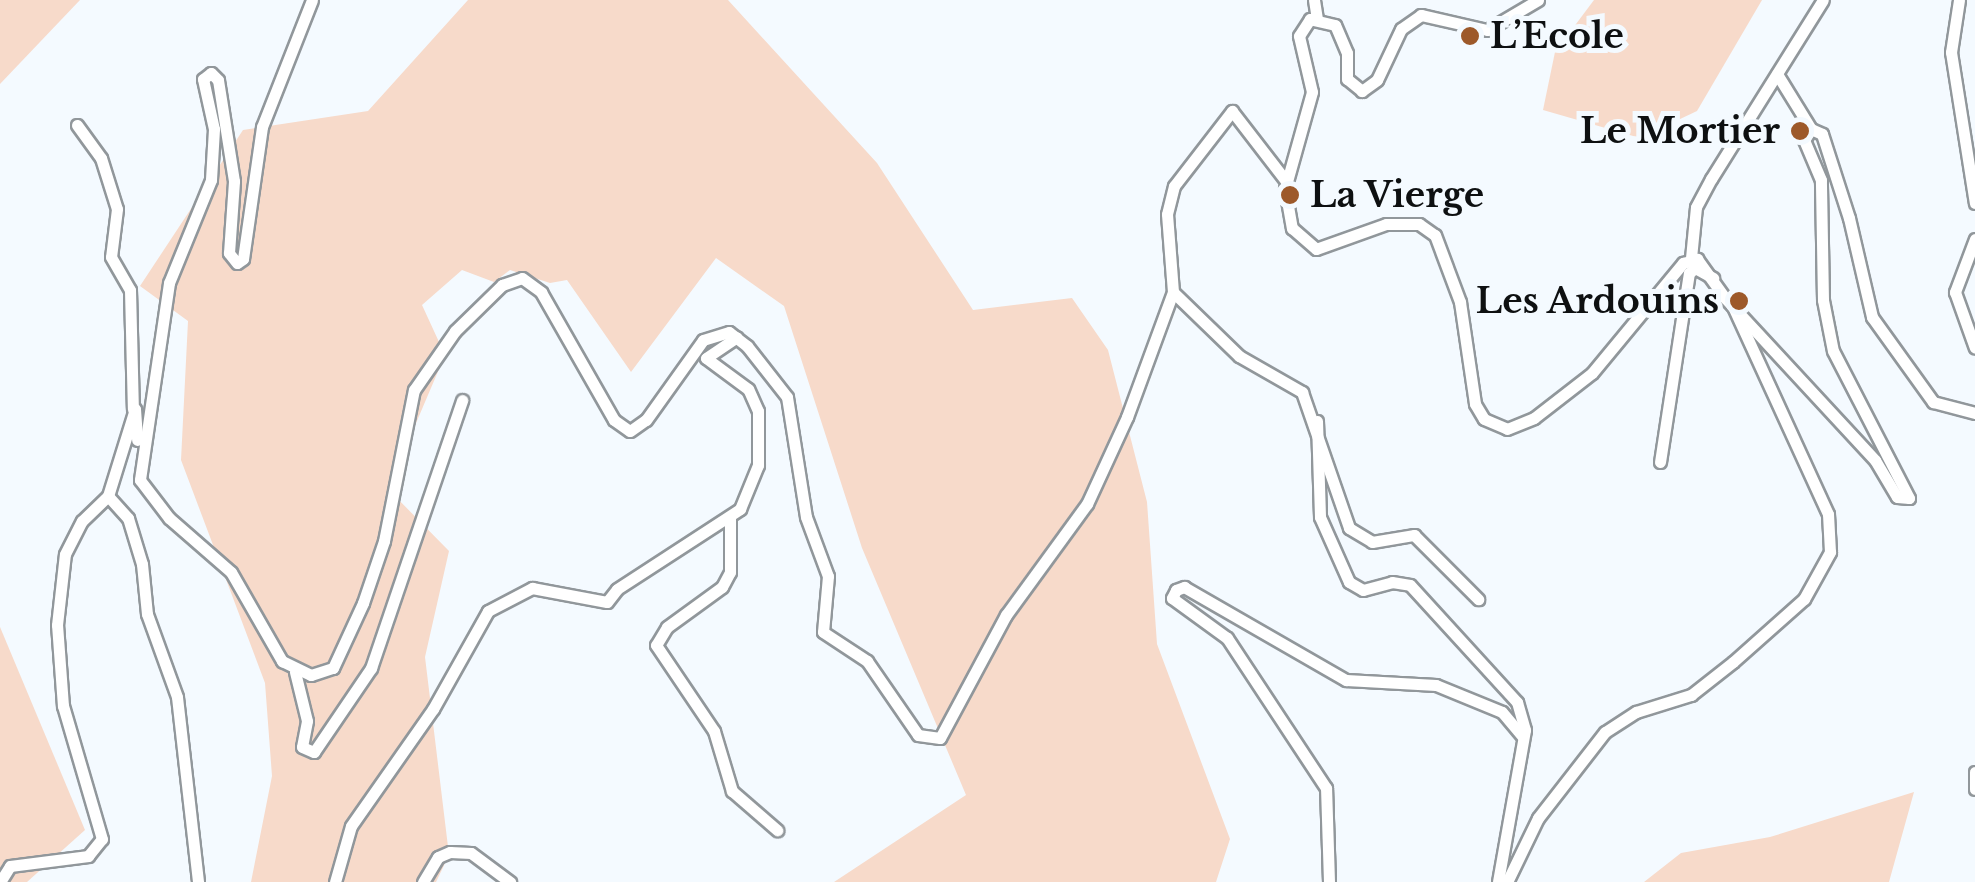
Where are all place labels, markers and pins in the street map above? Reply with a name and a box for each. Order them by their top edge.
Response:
place label: L’Ecole [1490,15,1624,57]
marker: L’Ecole [1459,25,1481,47]
place label: Le Mortier [1580,110,1780,152]
marker: Le Mortier [1789,120,1811,142]
place label: La Vierge [1310,174,1486,216]
marker: La Vierge [1279,184,1301,206]
place label: Les Ardouins [1474,280,1719,322]
marker: Les Ardouins [1728,290,1750,312]

